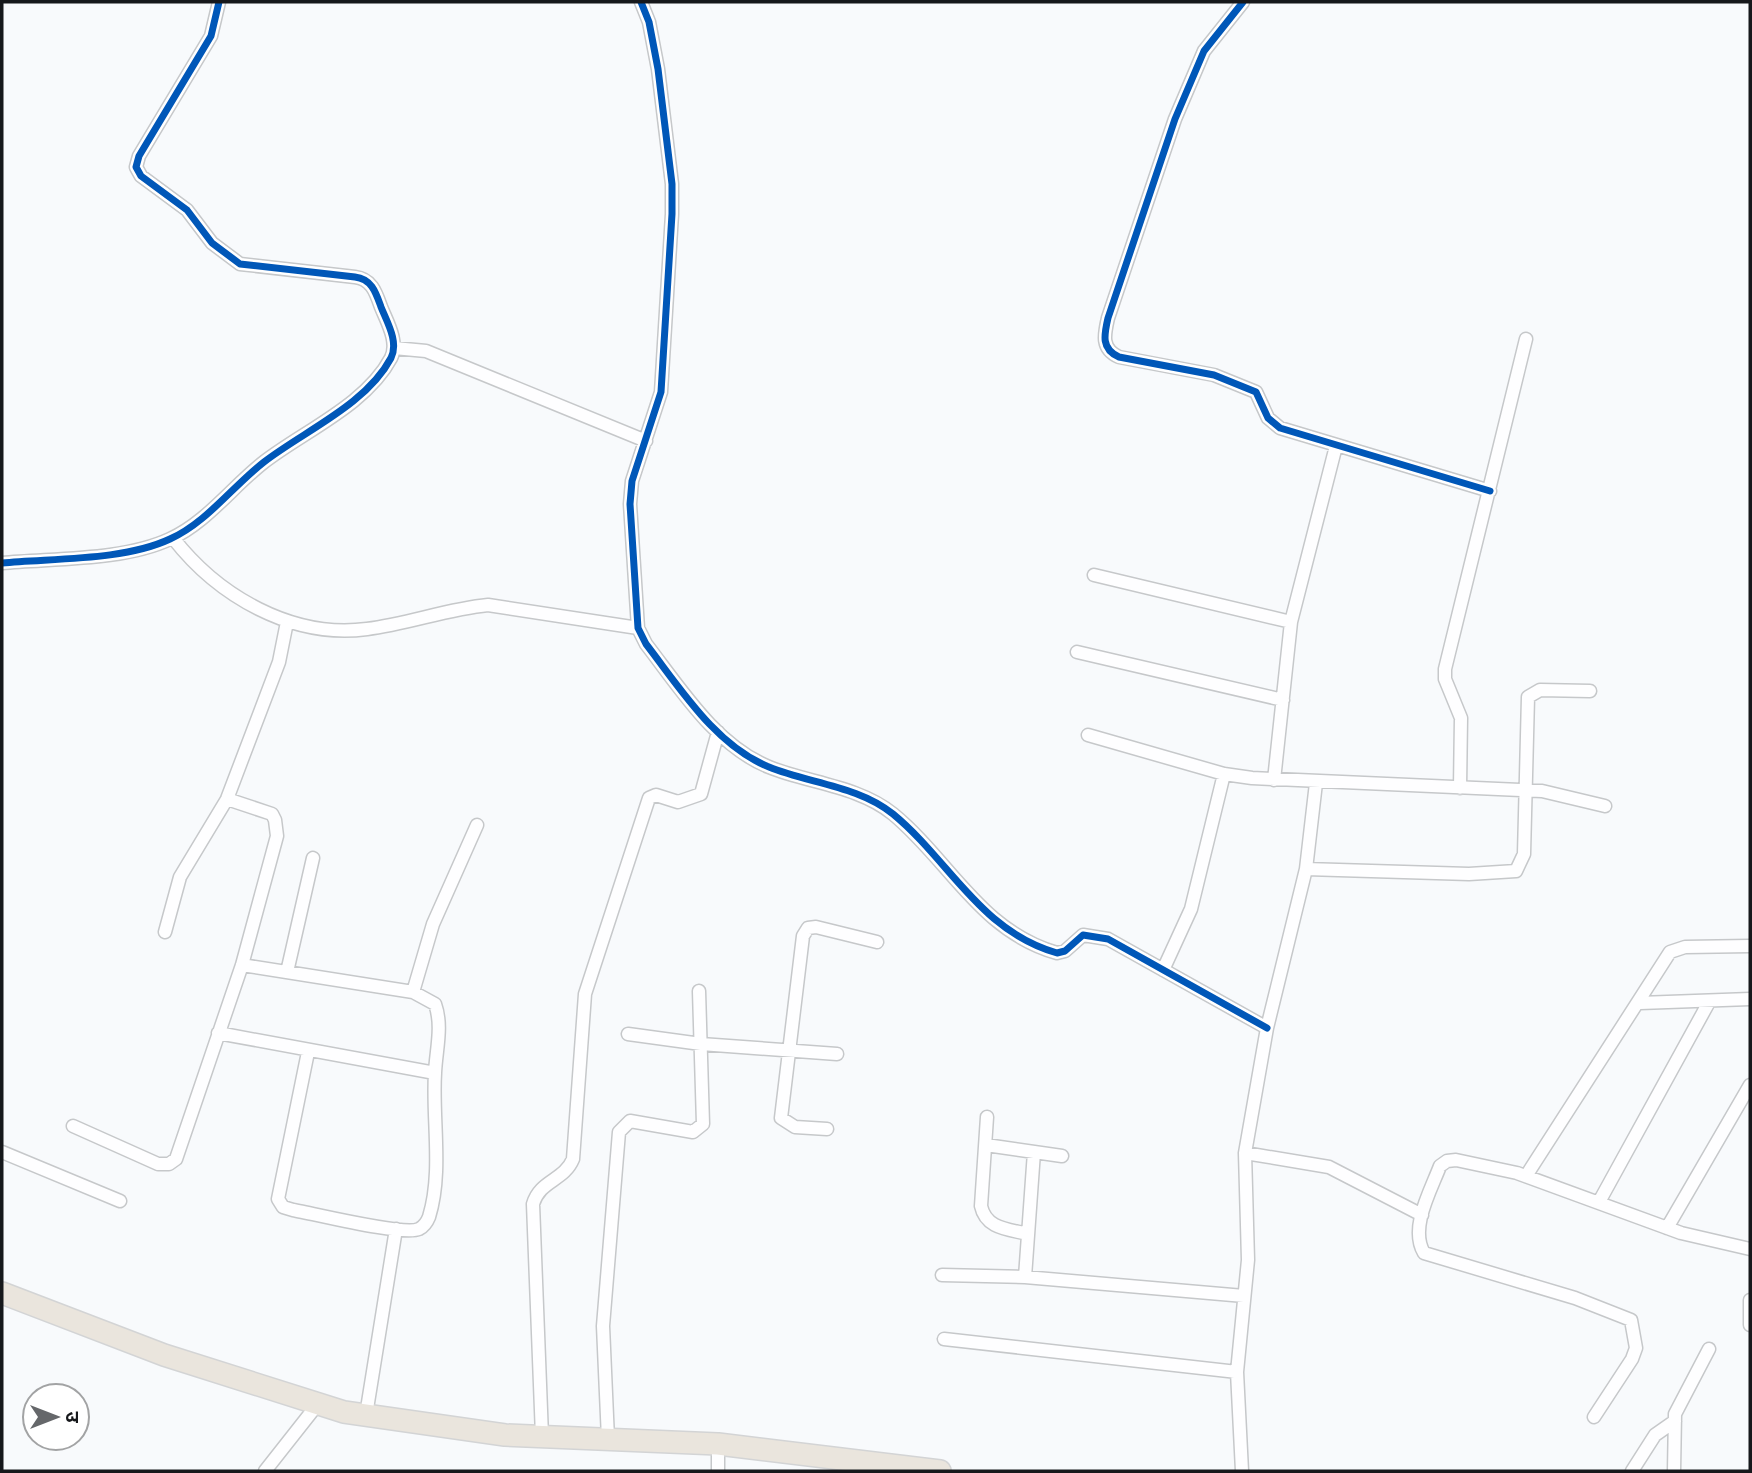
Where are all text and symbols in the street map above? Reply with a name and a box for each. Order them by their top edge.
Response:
north arrow [21,1382,91,1452]
text: उ [61,1411,84,1423]

